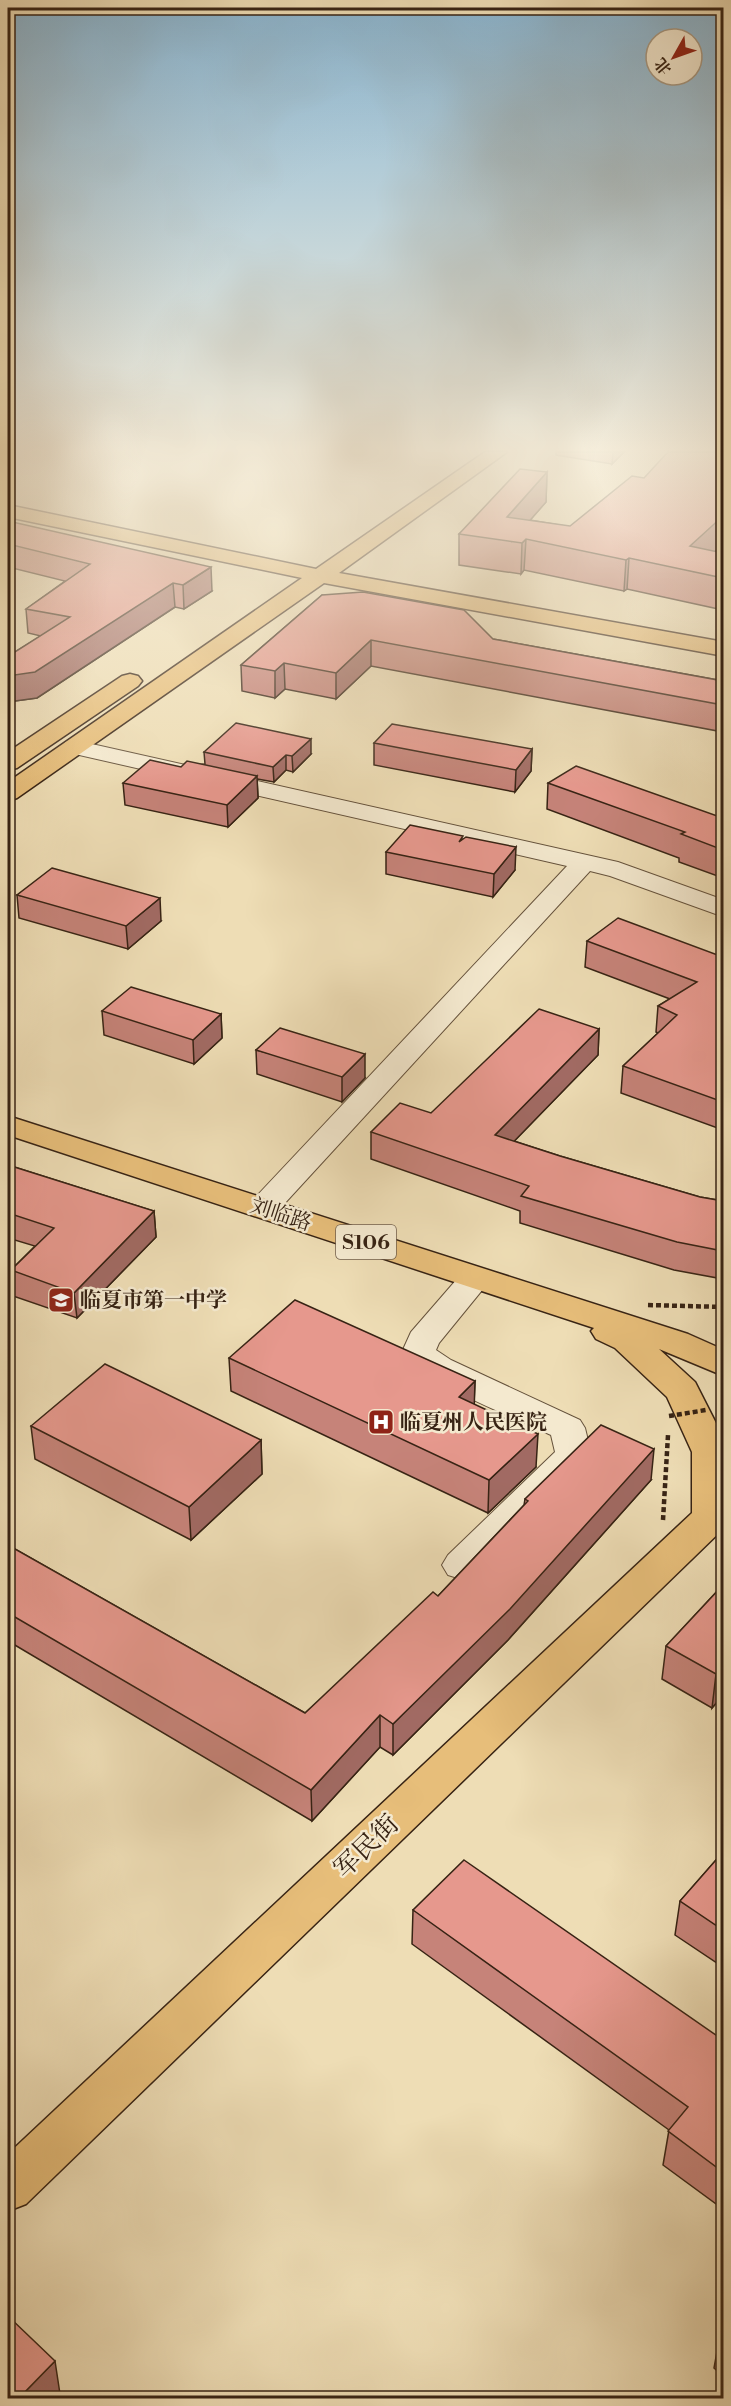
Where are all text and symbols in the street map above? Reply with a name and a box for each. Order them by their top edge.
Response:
north arrow [644,27,704,87]
text: 北 [650,53,676,79]
street label: 刘临路 [247,1193,315,1237]
road number: S106 [336,1225,396,1259]
school or university icon: 临夏市第一中学 [46,1285,76,1315]
place label: 临夏市第一中学 [80,1288,227,1314]
hospital icon: 临夏州人民医院 [366,1407,396,1437]
place label: 临夏州人民医院 [400,1410,547,1436]
street label: 军民街 [328,1808,406,1885]

